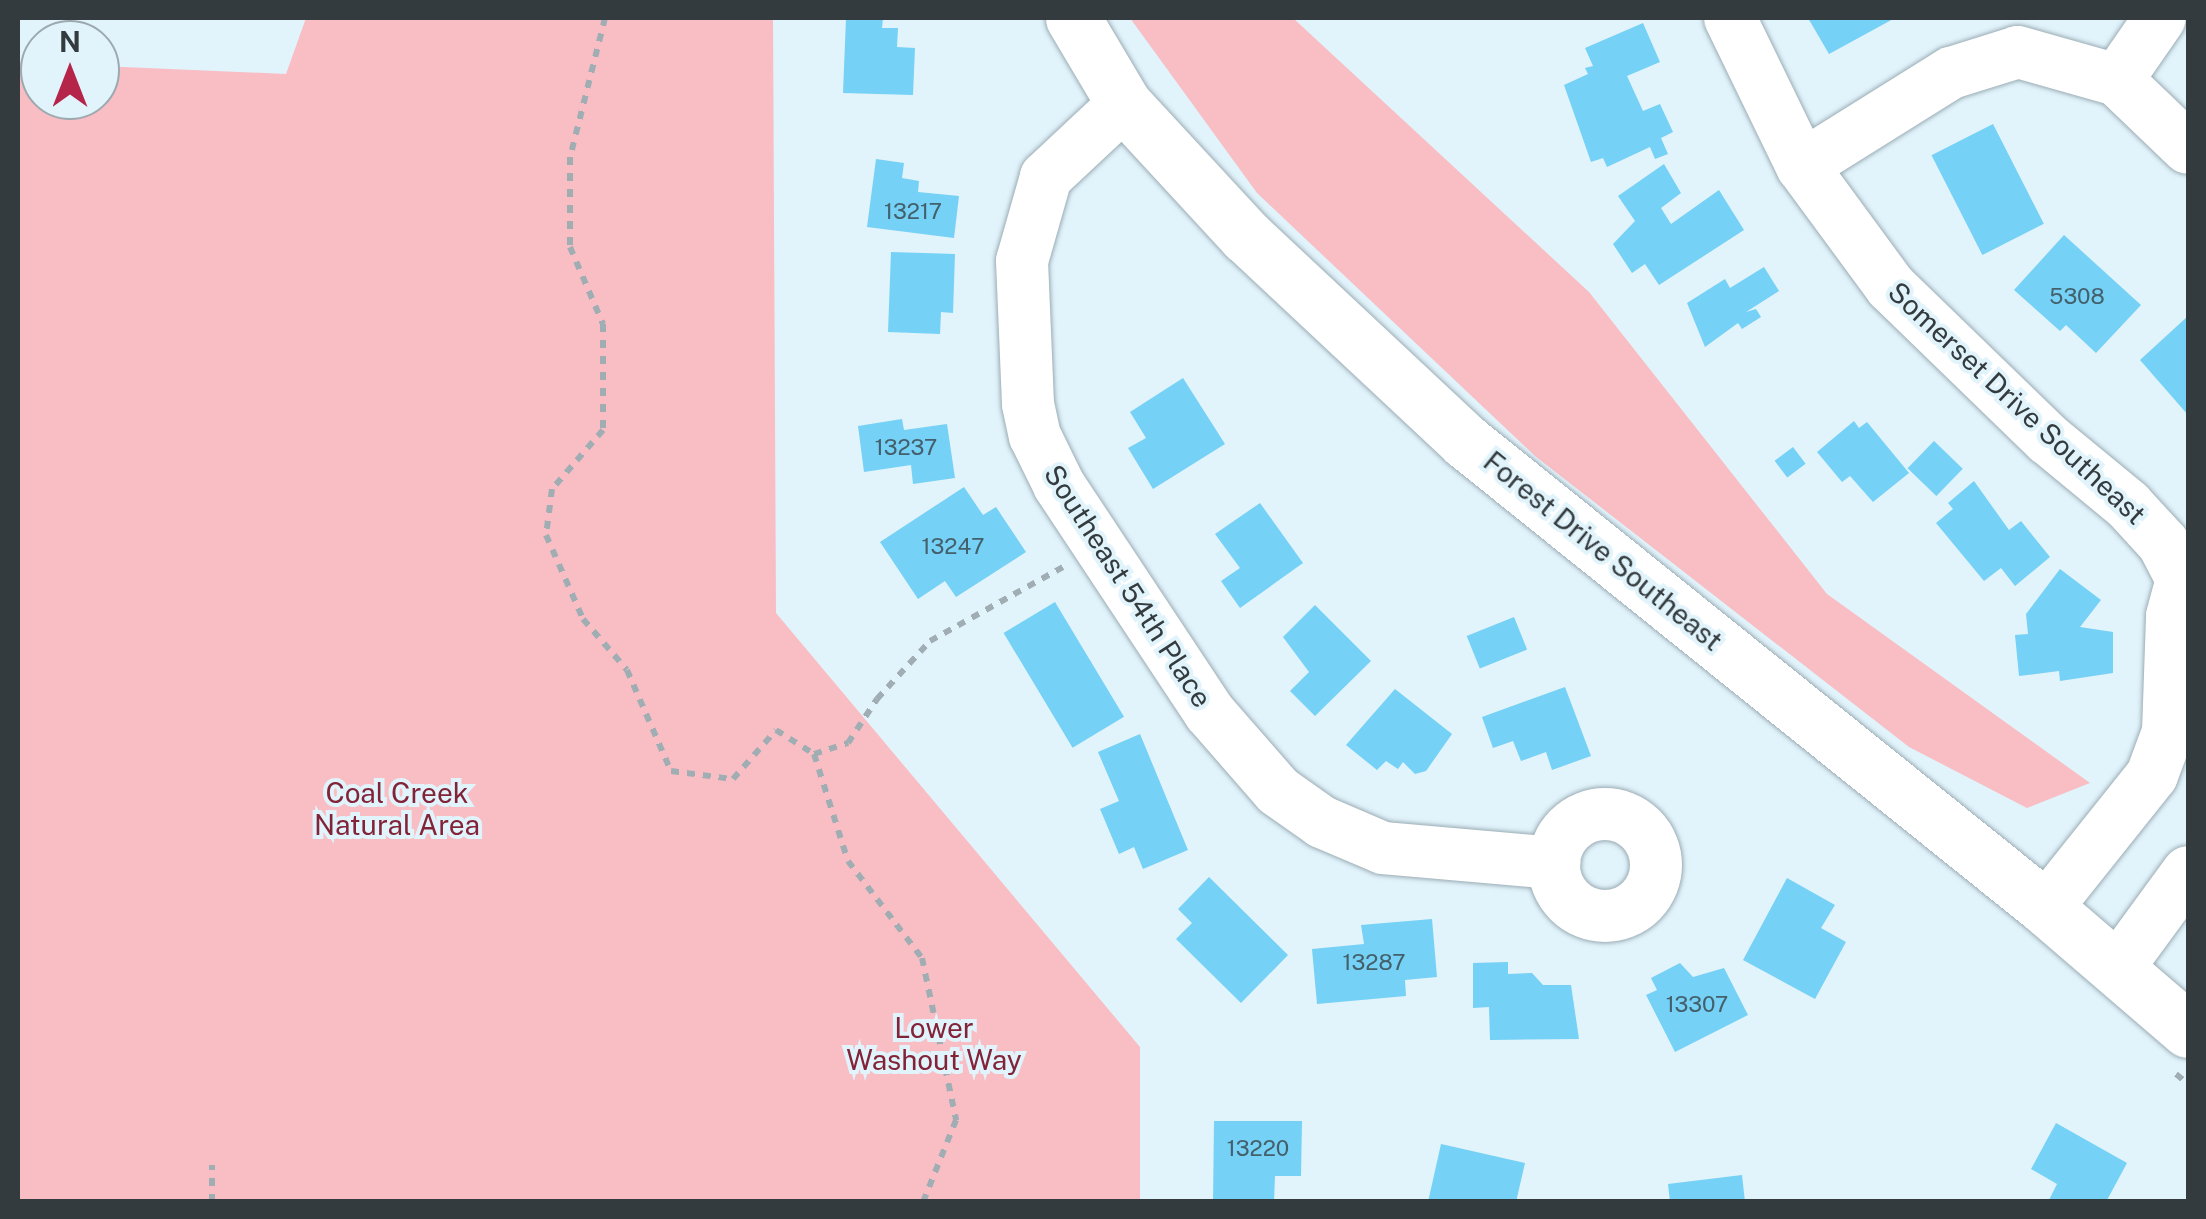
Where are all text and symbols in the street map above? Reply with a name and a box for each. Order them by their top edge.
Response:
north arrow [20,20,120,120]
text: N [59,25,81,58]
house number: 13217 [884,199,942,225]
street label: Somerset Drive Southeast [1881,275,2153,531]
house number: 5308 [2049,284,2105,310]
house number: 13237 [875,435,937,461]
street label: Forest Drive Southeast [1477,444,1729,658]
street label: Southeast 54th Place [1037,458,1219,714]
house number: 13247 [922,534,984,560]
park label: Coal Creek Natural Area [314,776,480,842]
house number: 13287 [1343,950,1405,976]
house number: 13307 [1666,992,1728,1018]
park label: Lower Washout Way [846,1011,1022,1077]
house number: 13220 [1227,1136,1289,1162]

